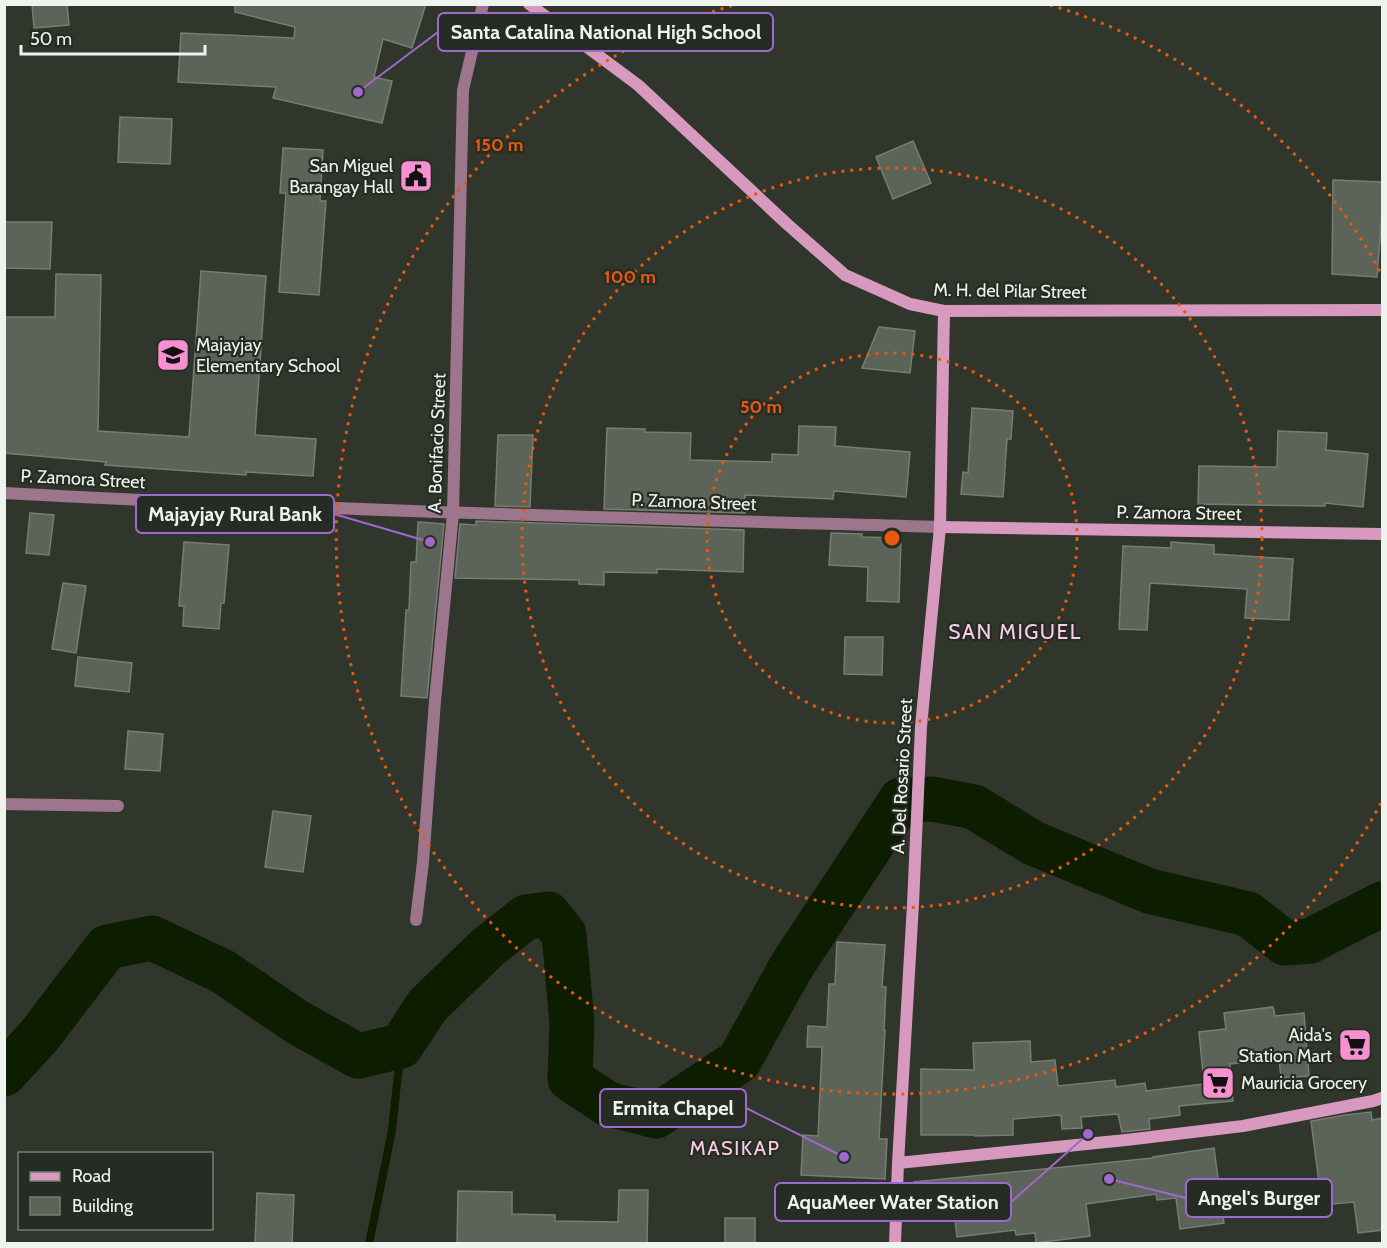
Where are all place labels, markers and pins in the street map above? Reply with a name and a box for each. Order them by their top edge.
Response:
callout: Santa Catalina National High School [438,13,773,51]
place label: San Miguel Barangay Hall [289,155,394,198]
public building icon: San Miguel Barangay Hall [398,158,434,194]
place label: Majayjay Elementary School [196,334,341,377]
school or university icon: Majayjay Elementary School [155,337,191,373]
callout: Majayjay Rural Bank [136,495,334,533]
centre of rings [882,528,902,548]
place label: Aida's Station Mart [1238,1024,1332,1067]
supermarket icon: Aida's Station Mart [1337,1027,1373,1063]
supermarket icon: Mauricia Grocery [1200,1065,1236,1101]
place label: Mauricia Grocery [1241,1072,1367,1094]
callout: Ermita Chapel [600,1089,746,1127]
callout: Angel's Burger [1186,1179,1332,1217]
callout: AquaMeer Water Station [775,1183,1011,1221]

